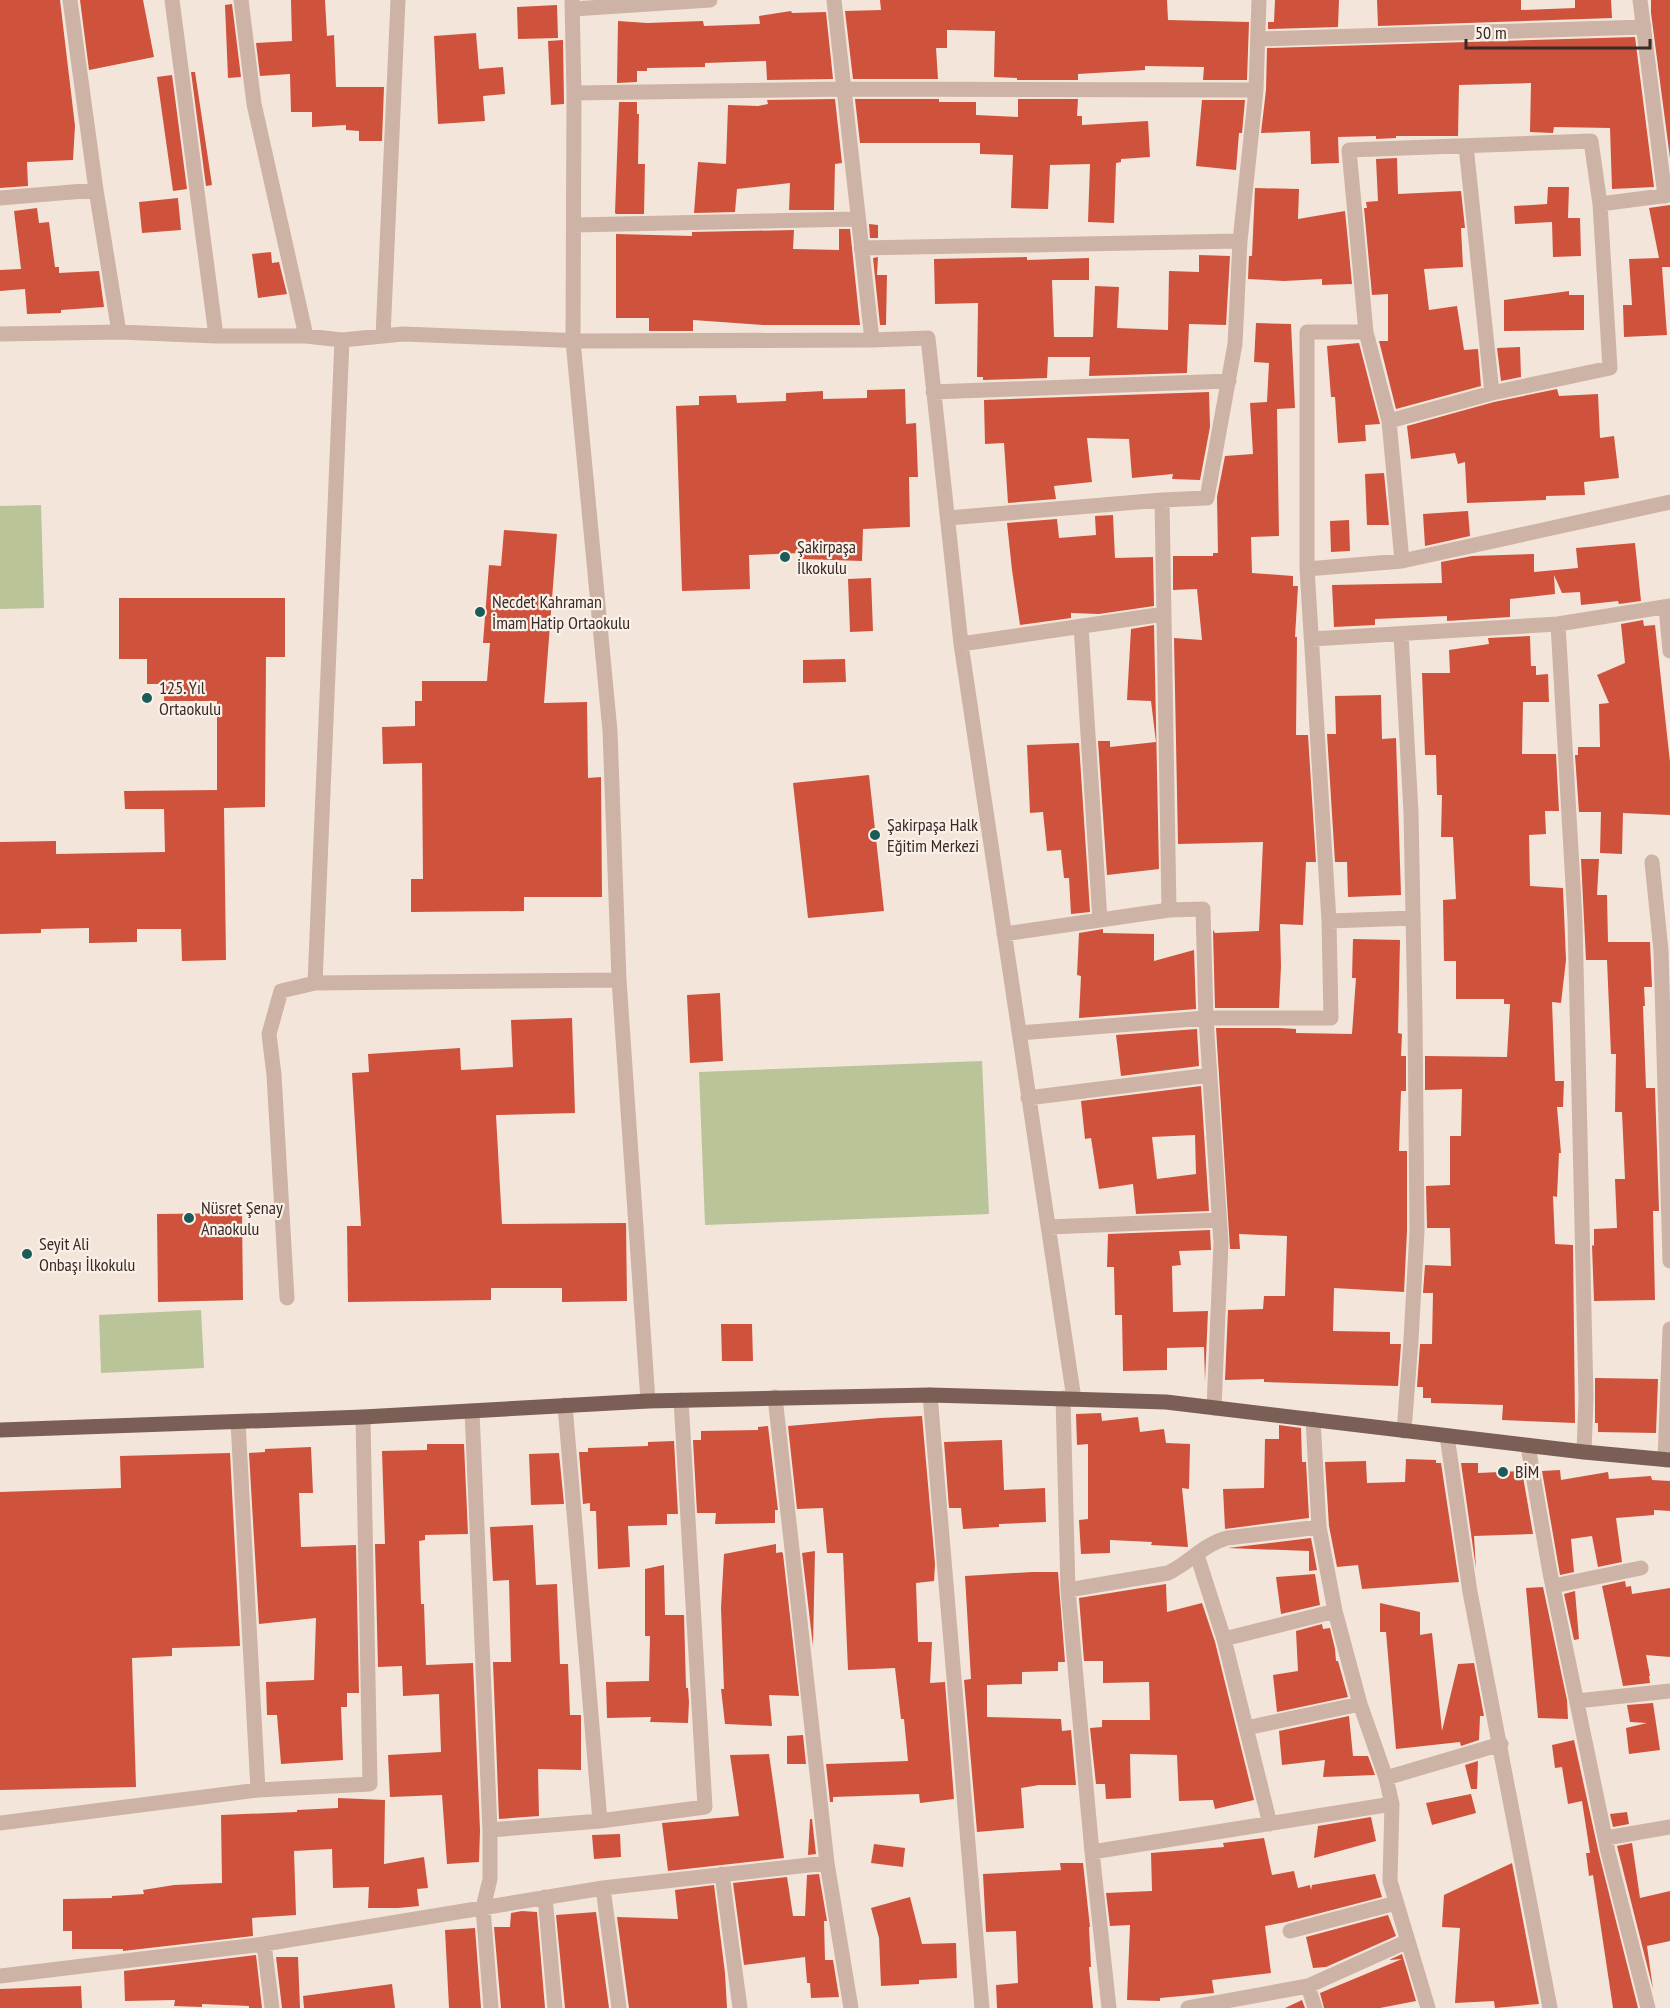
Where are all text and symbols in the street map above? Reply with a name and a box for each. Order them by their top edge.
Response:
scale bar [1466,12,1650,50]
text: 50 m [1475,21,1507,44]
place label: Şakirpaşa İlkokulu [797,535,856,579]
marker: Şakirpaşa İlkokulu [778,550,792,564]
place label: Necdet Kahraman İmam Hatip Ortaokulu [492,590,630,634]
marker: Necdet Kahraman İmam Hatip Ortaokulu [473,605,487,619]
place label: 125. Yıl Ortaokulu [159,676,221,720]
marker: 125. Yıl Ortaokulu [140,691,154,705]
place label: Şakirpaşa Halk Eğitim Merkezi [887,813,979,857]
marker: Şakirpaşa Halk Eğitim Merkezi [868,828,882,842]
place label: Nüsret Şenay Anaokulu [201,1196,283,1240]
marker: Nüsret Şenay Anaokulu [182,1211,196,1225]
place label: Seyit Ali Onbaşı İlkokulu [39,1232,135,1276]
marker: Seyit Ali Onbaşı İlkokulu [20,1247,34,1261]
place label: BİM [1515,1460,1539,1483]
marker: BİM [1496,1465,1510,1479]

